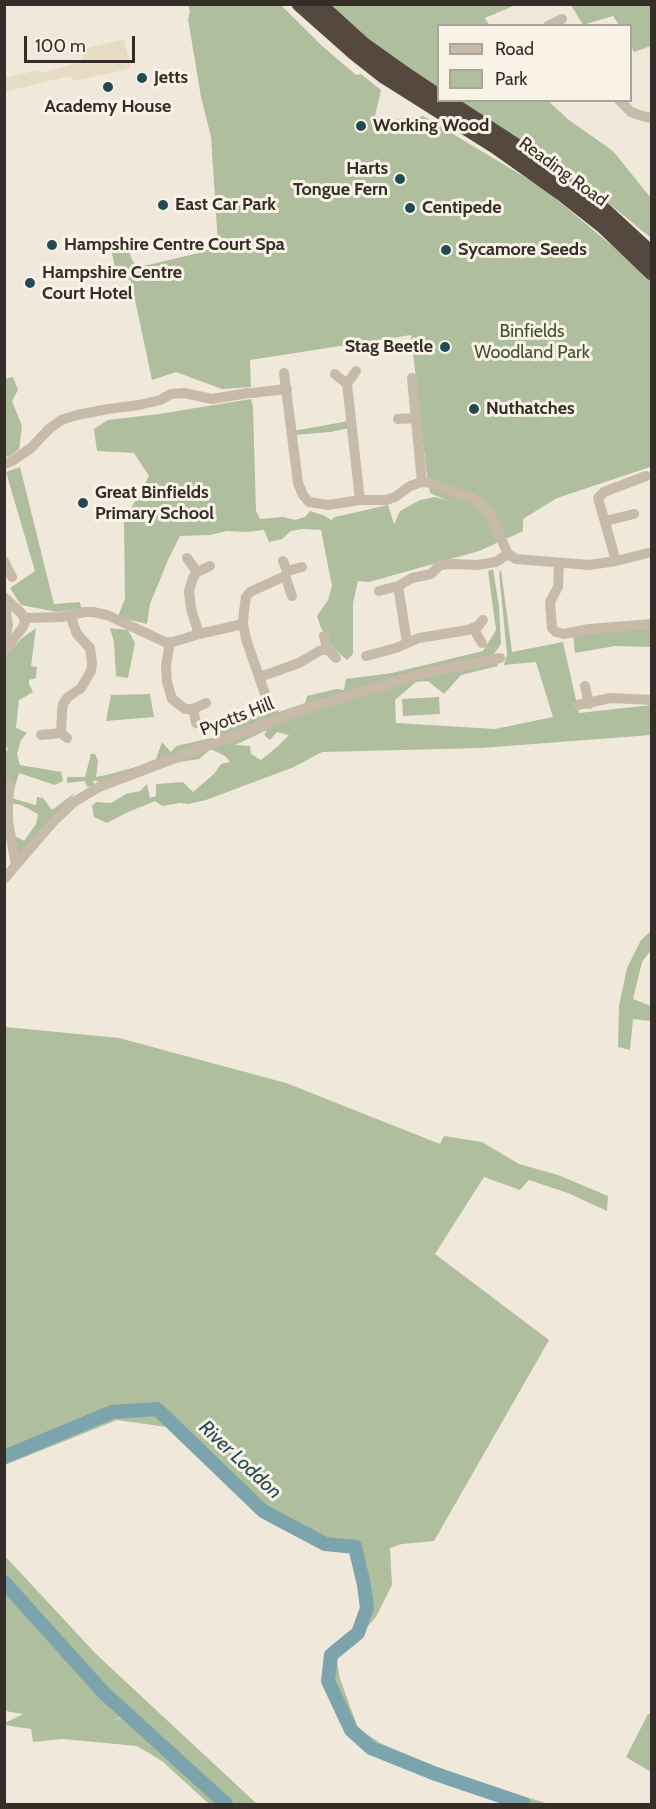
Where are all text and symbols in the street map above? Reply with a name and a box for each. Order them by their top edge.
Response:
scale bar [27,24,138,62]
legend [437,24,632,102]
text: 100 m [35,35,86,57]
text: Road [495,38,534,60]
place label: Jetts [154,67,188,89]
text: Park [495,68,527,90]
marker: Jetts [135,71,149,85]
marker: Academy House [101,80,115,94]
place label: Academy House [45,96,171,118]
place label: Working Wood [373,115,489,137]
marker: Working Wood [354,119,368,133]
street label: Reading Road [514,133,612,211]
place label: Harts Tongue Fern [293,158,388,201]
marker: Harts Tongue Fern [393,172,407,186]
place label: East Car Park [175,194,276,216]
place label: Centipede [422,197,502,219]
marker: East Car Park [156,198,170,212]
marker: Centipede [403,201,417,215]
place label: Hampshire Centre Court Spa [64,234,285,256]
marker: Hampshire Centre Court Spa [45,238,59,252]
place label: Sycamore Seeds [458,239,587,261]
marker: Sycamore Seeds [439,243,453,257]
place label: Hampshire Centre Court Hotel [42,262,182,304]
marker: Hampshire Centre Court Hotel [23,276,37,290]
park label: Binfields Woodland Park [474,321,590,364]
place label: Stag Beetle [345,336,433,358]
marker: Stag Beetle [438,340,452,354]
place label: Nuthatches [486,398,575,420]
marker: Nuthatches [467,402,481,416]
place label: Great Binfields Primary School [95,482,214,524]
marker: Great Binfields Primary School [76,496,90,510]
street label: Pyotts Hill [197,693,277,741]
water label: River Loddon [194,1416,286,1504]

